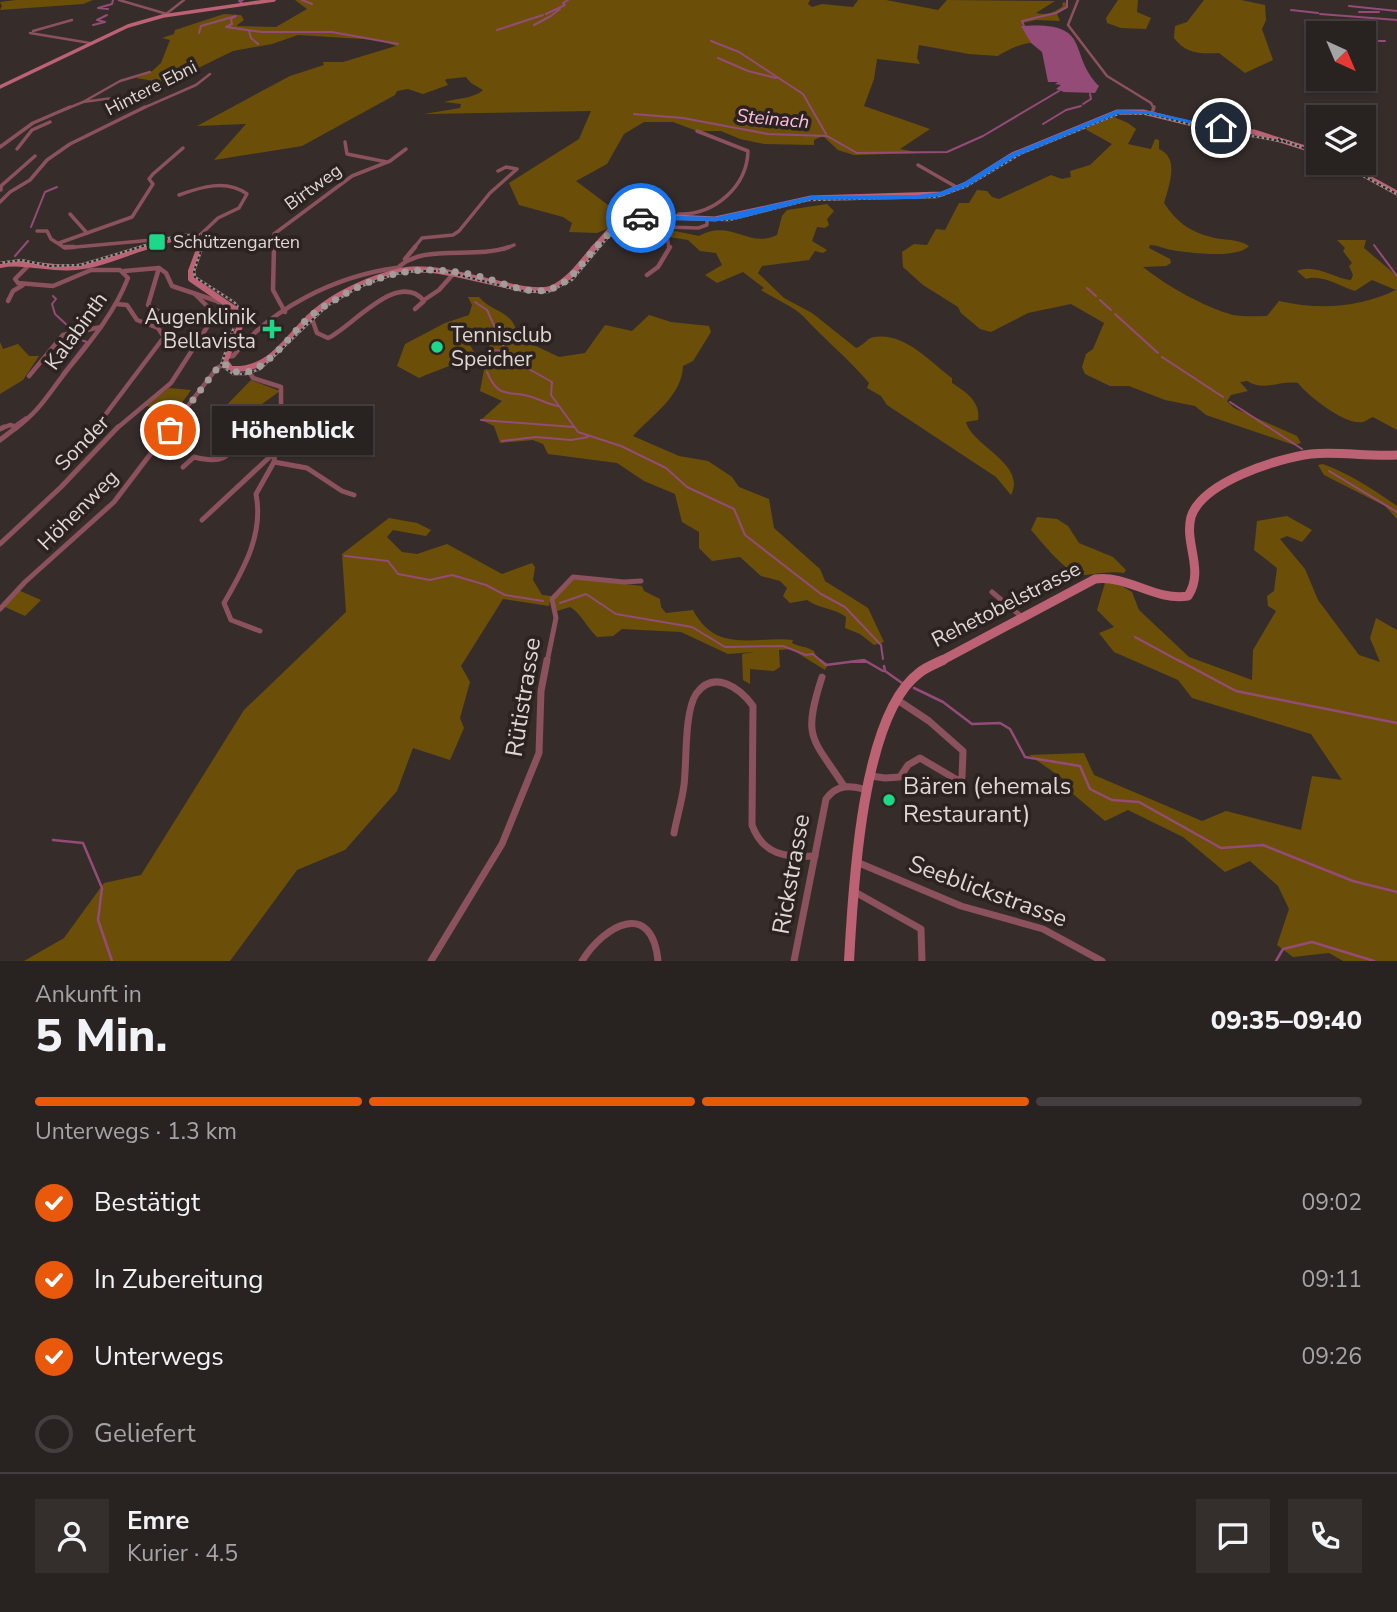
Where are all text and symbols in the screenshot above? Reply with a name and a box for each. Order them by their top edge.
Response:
north arrow [1306,21,1376,91]
map controls [1306,21,1376,175]
street label: Hintere Ebni [101,55,201,121]
pin [1191,98,1251,158]
water label: Steinach [735,103,811,135]
button: layers [1306,105,1376,175]
icon: home [1202,109,1240,147]
street label: Birtweg [280,158,346,216]
courier [606,183,676,253]
icon: car [622,199,660,237]
place label: Schützengarten [173,230,300,254]
marker: Schützengarten [147,232,167,252]
street label: Kalabinth [38,286,114,376]
place label: Augenklinik Bellavista [145,303,256,355]
marker: Augenklinik Bellavista [262,319,282,339]
place label: Tennisclub Speicher [451,321,552,373]
marker: Tennisclub Speicher [429,339,445,355]
pin [140,400,200,460]
callout: Höhenblick [212,406,373,454]
street label: Sonder [49,409,116,477]
icon: bag [151,411,189,449]
text: Höhenblick [231,415,354,446]
street label: Höhenweg [31,463,125,557]
street label: Rehetobelstrasse [927,554,1085,654]
street label: Rütistrasse [498,635,548,759]
place label: Bären (ehemals Restaurant) [903,770,1071,830]
marker: Bären (ehemals Restaurant) [881,792,897,808]
street label: Rickstrasse [765,811,817,937]
street label: Seeblickstrasse [904,847,1072,935]
text: Ankunft in [35,979,142,1010]
text: 09:35–09:40 [1211,1003,1362,1038]
text: 5 Min. [35,1004,167,1067]
text: Unterwegs · 1.3 km [35,1116,237,1147]
icon: check [35,1184,73,1222]
text: Bestätigt [94,1185,200,1220]
text: 09:02 [1302,1187,1362,1218]
icon: check [35,1261,73,1299]
text: In Zubereitung [94,1262,263,1297]
text: 09:11 [1302,1264,1362,1295]
icon: check [35,1338,73,1376]
text: Unterwegs [94,1339,224,1374]
text: 09:26 [1302,1341,1362,1372]
text: Geliefert [94,1416,195,1451]
button: person [35,1499,109,1573]
button: chat [1196,1499,1270,1573]
button: phone [1288,1499,1362,1573]
text: Emre [127,1503,189,1538]
text: Kurier · 4.5 [127,1538,238,1569]

